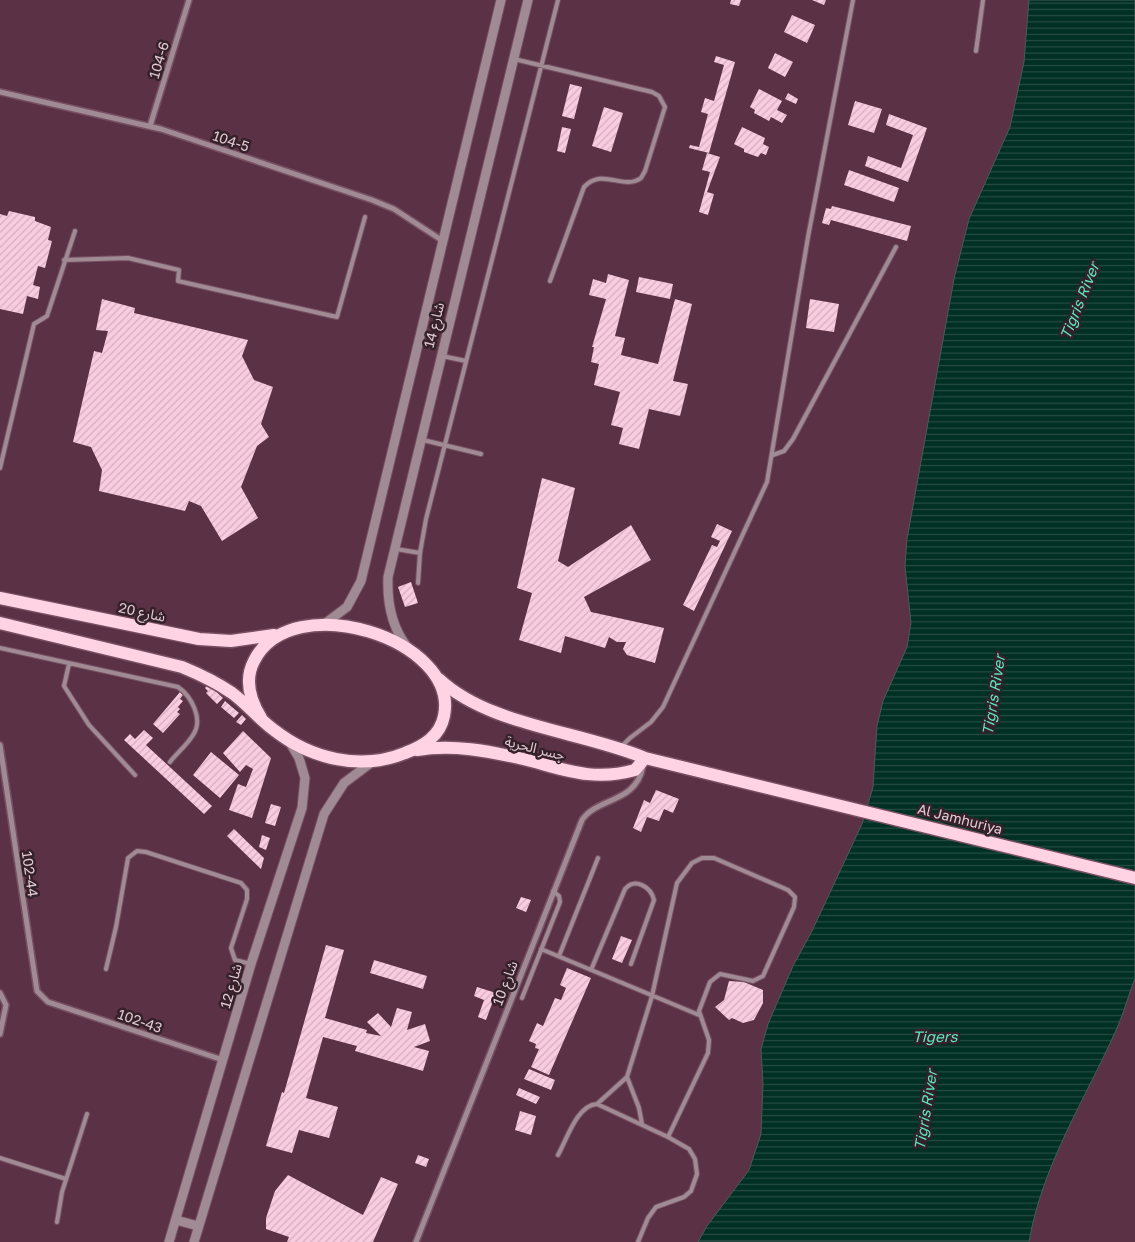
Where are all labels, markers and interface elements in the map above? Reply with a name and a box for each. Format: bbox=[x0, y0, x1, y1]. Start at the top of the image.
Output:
street label: 104-6 bbox=[145, 39, 172, 80]
street label: 104-5 bbox=[211, 126, 252, 155]
water label: Tigris River bbox=[1056, 258, 1104, 342]
street label: شارع 14 bbox=[420, 300, 450, 350]
street label: شارع 20 bbox=[116, 598, 167, 628]
water label: Tigris River bbox=[978, 651, 1010, 736]
street label: جسر الحرية bbox=[503, 732, 567, 764]
street label: Al Jamhuriya bbox=[916, 800, 1004, 837]
street label: 102-44 bbox=[19, 850, 42, 898]
street label: شارع 10 bbox=[488, 958, 524, 1009]
street label: شارع 12 bbox=[216, 962, 248, 1011]
street label: 102-43 bbox=[116, 1005, 165, 1036]
water label: Tigers bbox=[912, 1027, 959, 1046]
water label: Tigris River bbox=[910, 1066, 942, 1151]

